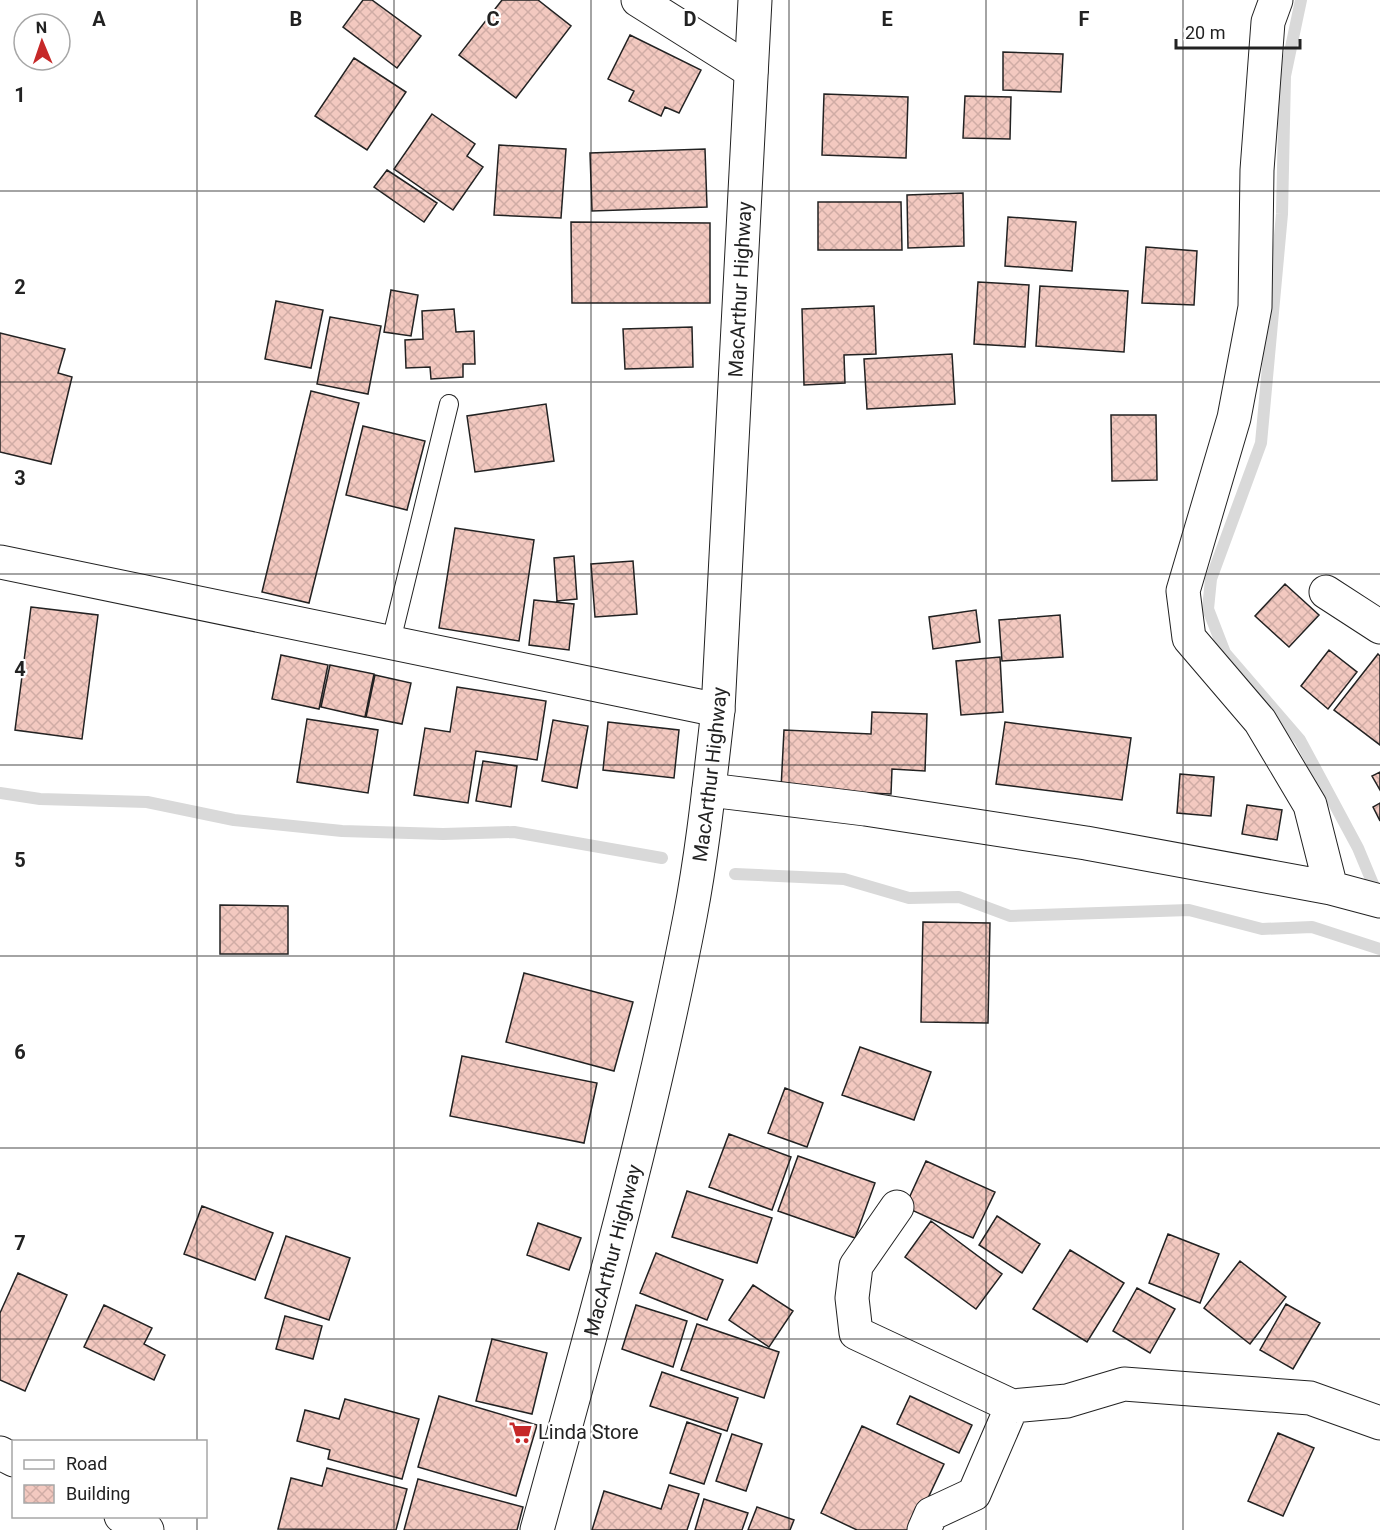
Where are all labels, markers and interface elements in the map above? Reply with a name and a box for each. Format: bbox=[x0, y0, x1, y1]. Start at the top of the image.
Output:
text: A bbox=[92, 7, 106, 31]
text: B bbox=[290, 7, 302, 31]
text: C bbox=[486, 7, 500, 31]
text: D bbox=[684, 7, 697, 31]
text: E bbox=[881, 7, 893, 31]
text: F bbox=[1079, 7, 1090, 31]
north arrow bbox=[12, 12, 72, 72]
scale bar bbox=[1176, 12, 1300, 50]
text: N bbox=[36, 18, 47, 37]
text: 20 m bbox=[1185, 22, 1225, 43]
text: 1 bbox=[14, 83, 26, 107]
street label: MacArthur Highway bbox=[723, 200, 757, 378]
text: 2 bbox=[14, 275, 26, 299]
text: 3 bbox=[14, 466, 26, 490]
text: 4 bbox=[14, 657, 26, 681]
street label: MacArthur Highway bbox=[687, 686, 731, 864]
text: 5 bbox=[14, 848, 26, 872]
text: 6 bbox=[14, 1040, 26, 1064]
street label: MacArthur Highway bbox=[579, 1161, 647, 1338]
text: 7 bbox=[14, 1231, 26, 1255]
supermarket icon: Linda Store bbox=[507, 1419, 533, 1445]
place label: Linda Store bbox=[538, 1420, 639, 1444]
legend bbox=[12, 1440, 207, 1518]
text: Road bbox=[66, 1453, 107, 1474]
text: Building bbox=[66, 1483, 130, 1504]

